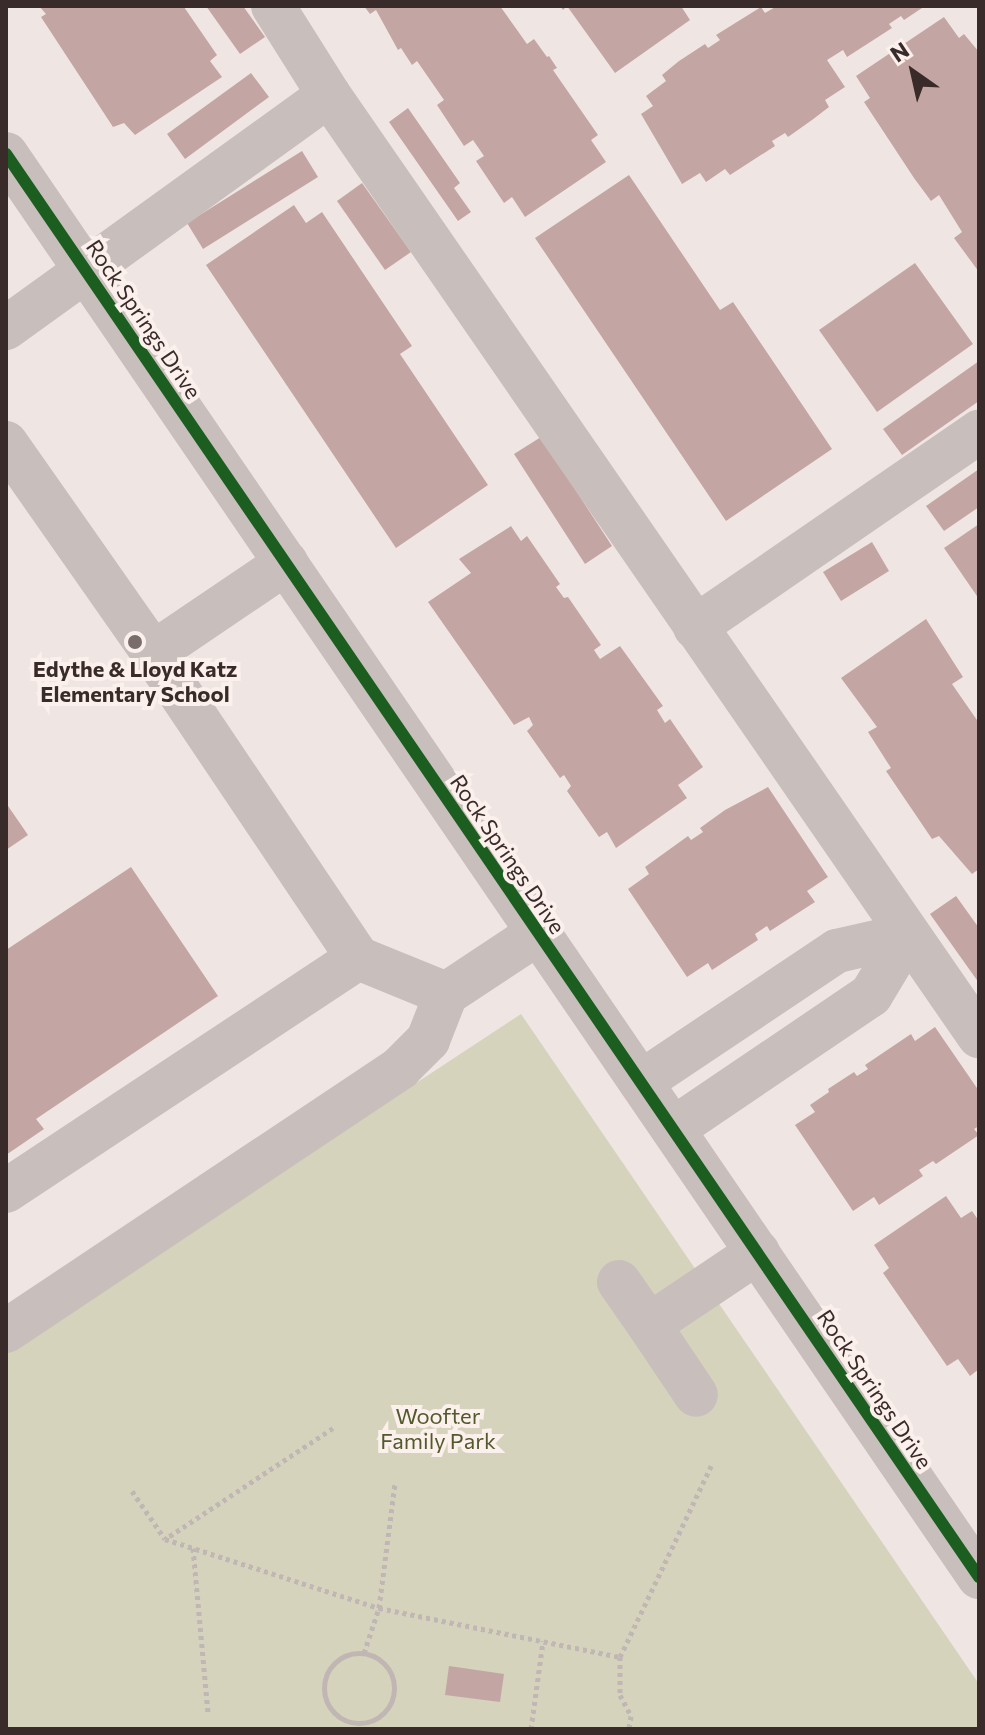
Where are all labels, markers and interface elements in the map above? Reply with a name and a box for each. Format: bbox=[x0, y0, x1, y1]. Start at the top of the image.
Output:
north arrow bbox=[873, 32, 953, 112]
text: N bbox=[885, 36, 914, 67]
street label: Rock Springs Drive bbox=[81, 234, 207, 404]
marker: Edythe & Lloyd Katz Elementary School bbox=[126, 633, 144, 651]
place label: Edythe & Lloyd Katz Elementary School bbox=[33, 655, 237, 706]
street label: Rock Springs Drive bbox=[445, 769, 571, 939]
street label: Rock Springs Drive bbox=[812, 1304, 938, 1474]
park label: Woofter Family Park bbox=[380, 1402, 496, 1454]

